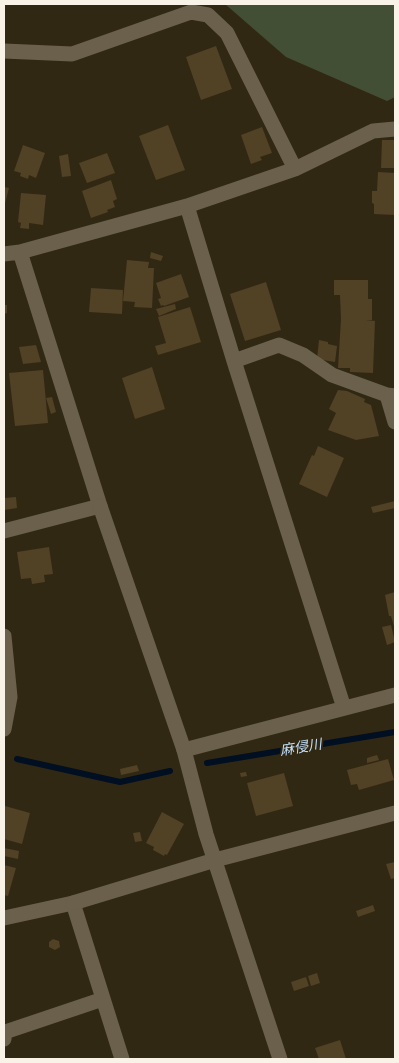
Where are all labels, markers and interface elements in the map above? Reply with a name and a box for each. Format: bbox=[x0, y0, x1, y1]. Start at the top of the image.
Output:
water label: 麻侵川 bbox=[279, 736, 323, 760]

